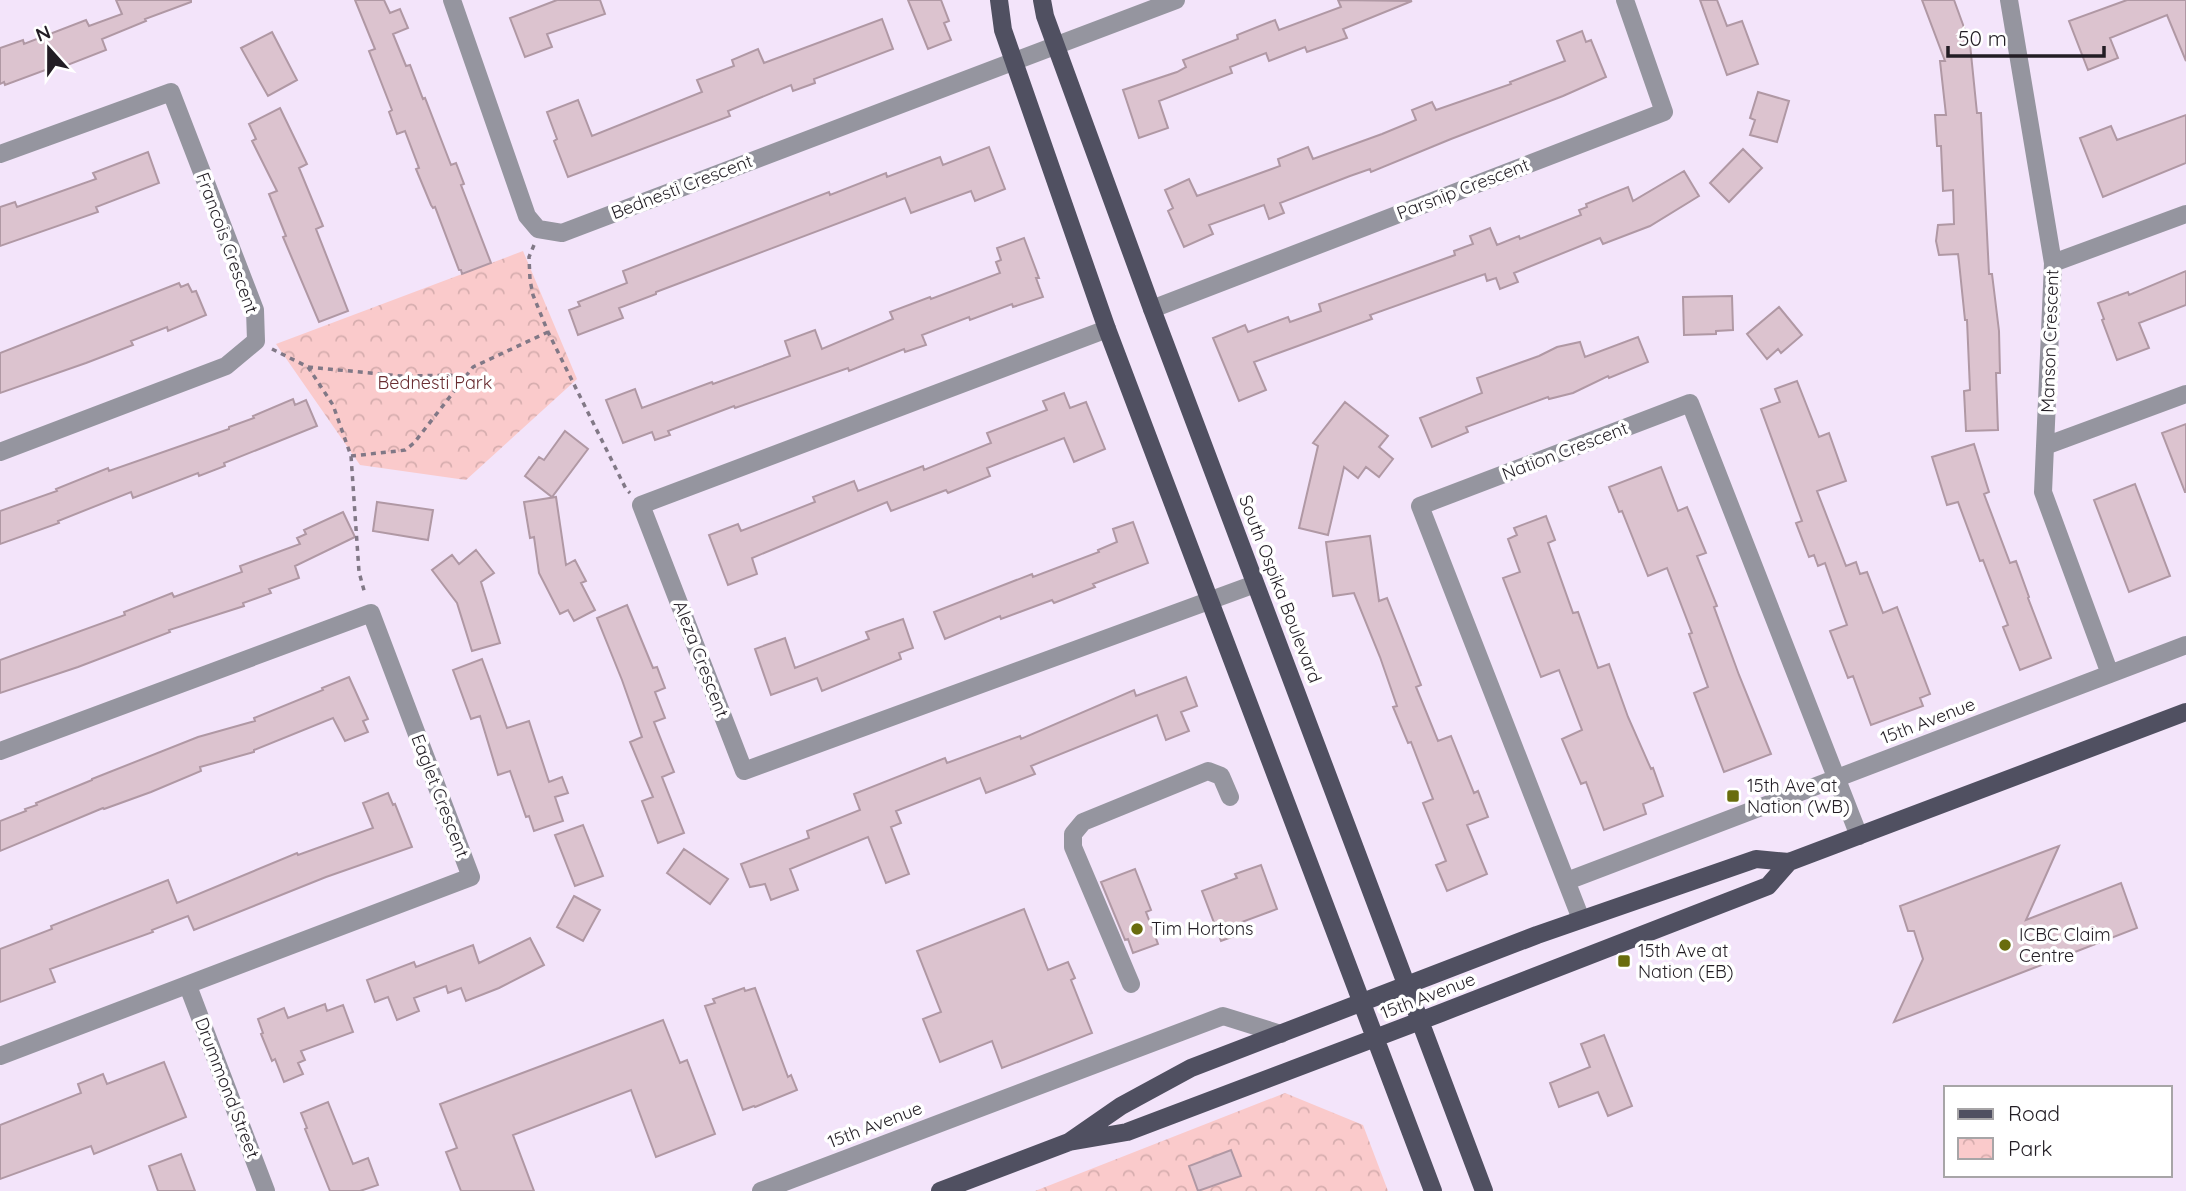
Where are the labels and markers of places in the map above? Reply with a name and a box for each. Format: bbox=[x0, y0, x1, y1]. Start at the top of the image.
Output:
place label: 15th Ave at Nation (WB) bbox=[1747, 774, 1850, 818]
marker: 15th Ave at Nation (WB) bbox=[1725, 788, 1741, 804]
place label: Tim Hortons bbox=[1151, 917, 1254, 940]
marker: Tim Hortons bbox=[1129, 921, 1145, 937]
place label: ICBC Claim Centre bbox=[2019, 923, 2111, 967]
marker: ICBC Claim Centre bbox=[1997, 937, 2013, 953]
place label: 15th Ave at Nation (EB) bbox=[1638, 939, 1734, 983]
marker: 15th Ave at Nation (EB) bbox=[1616, 953, 1632, 969]

